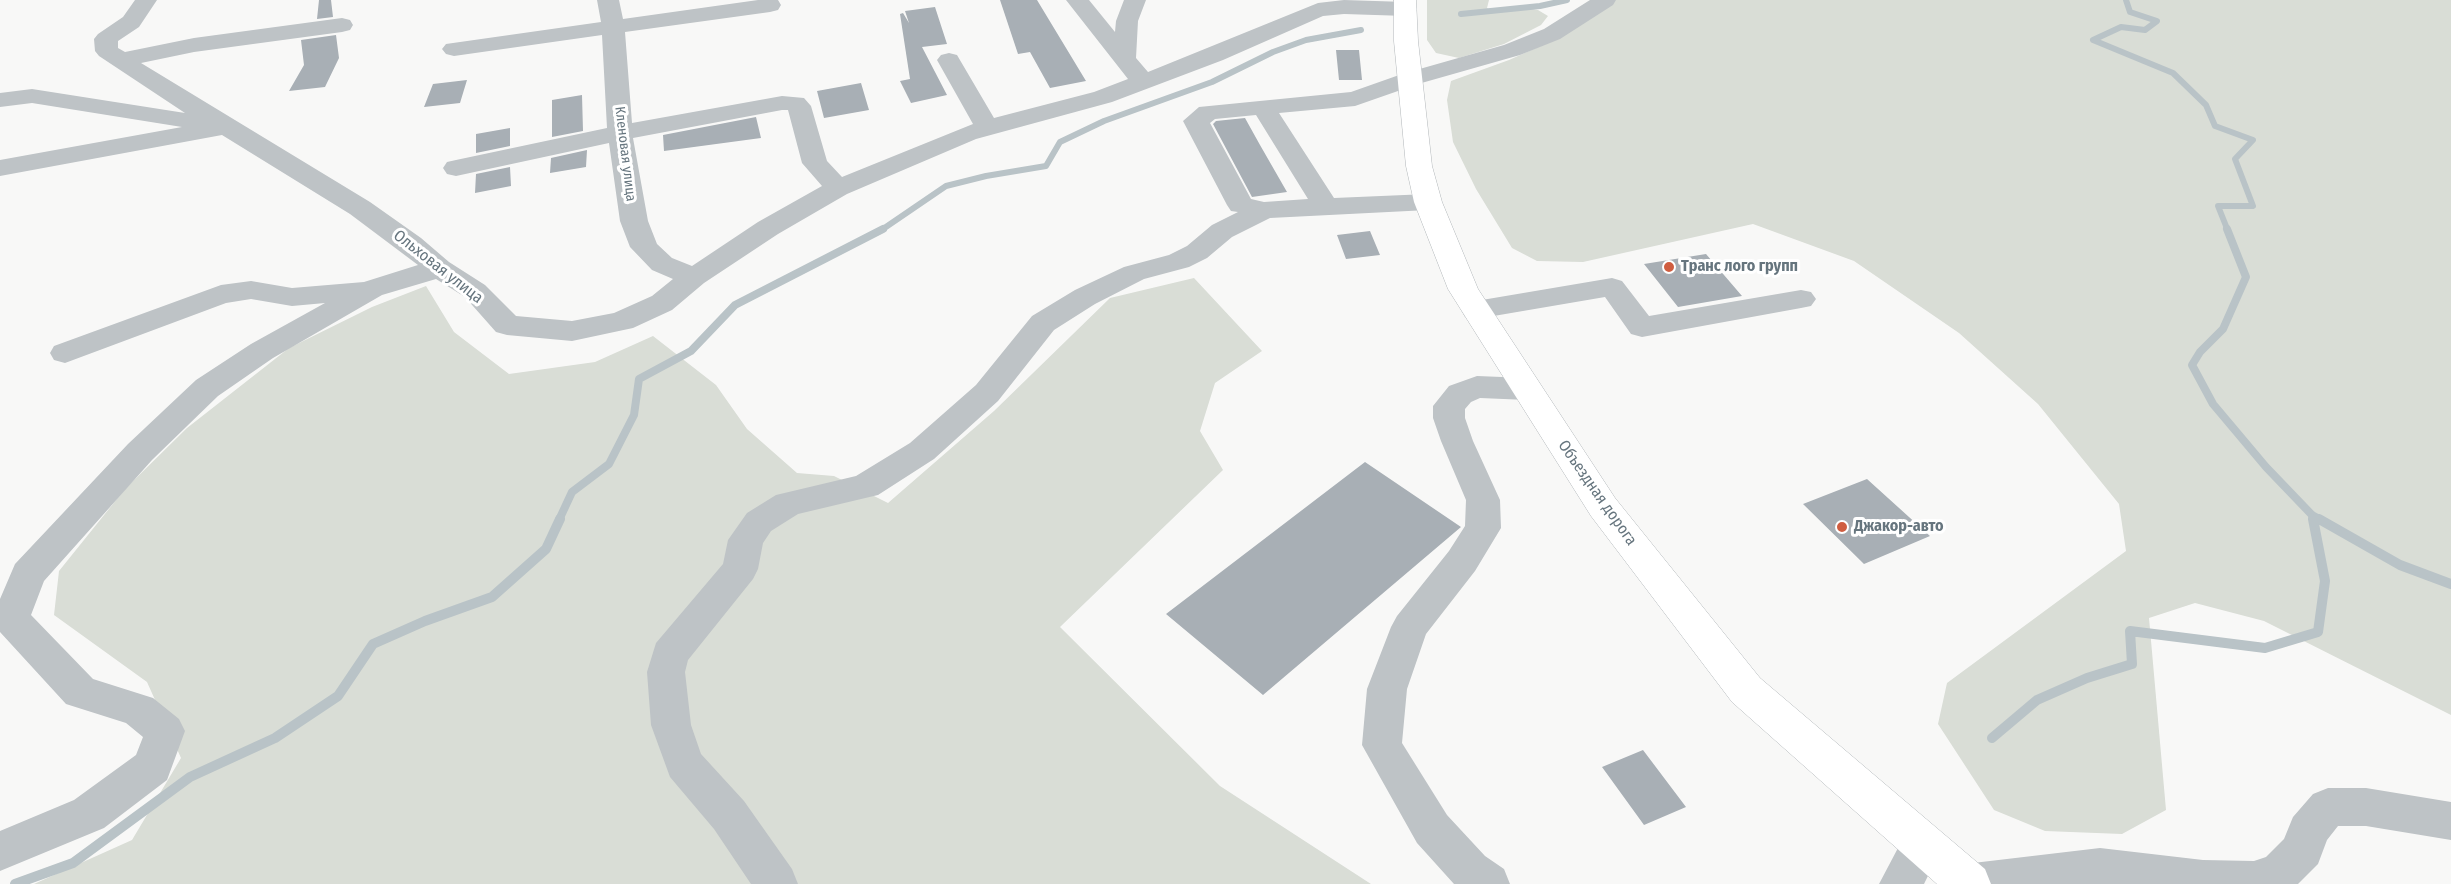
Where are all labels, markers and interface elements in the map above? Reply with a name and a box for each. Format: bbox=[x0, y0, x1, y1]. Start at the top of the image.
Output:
street label: Кленовая улица bbox=[611, 106, 639, 202]
street label: Ольховая улица bbox=[389, 226, 487, 308]
place label: Транс лого групп bbox=[1681, 257, 1798, 277]
marker: Транс лого групп bbox=[1662, 260, 1676, 274]
street label: Объездная дорога bbox=[1554, 437, 1640, 549]
place label: Джакор-авто bbox=[1854, 517, 1943, 537]
marker: Джакор-авто bbox=[1835, 520, 1849, 534]

